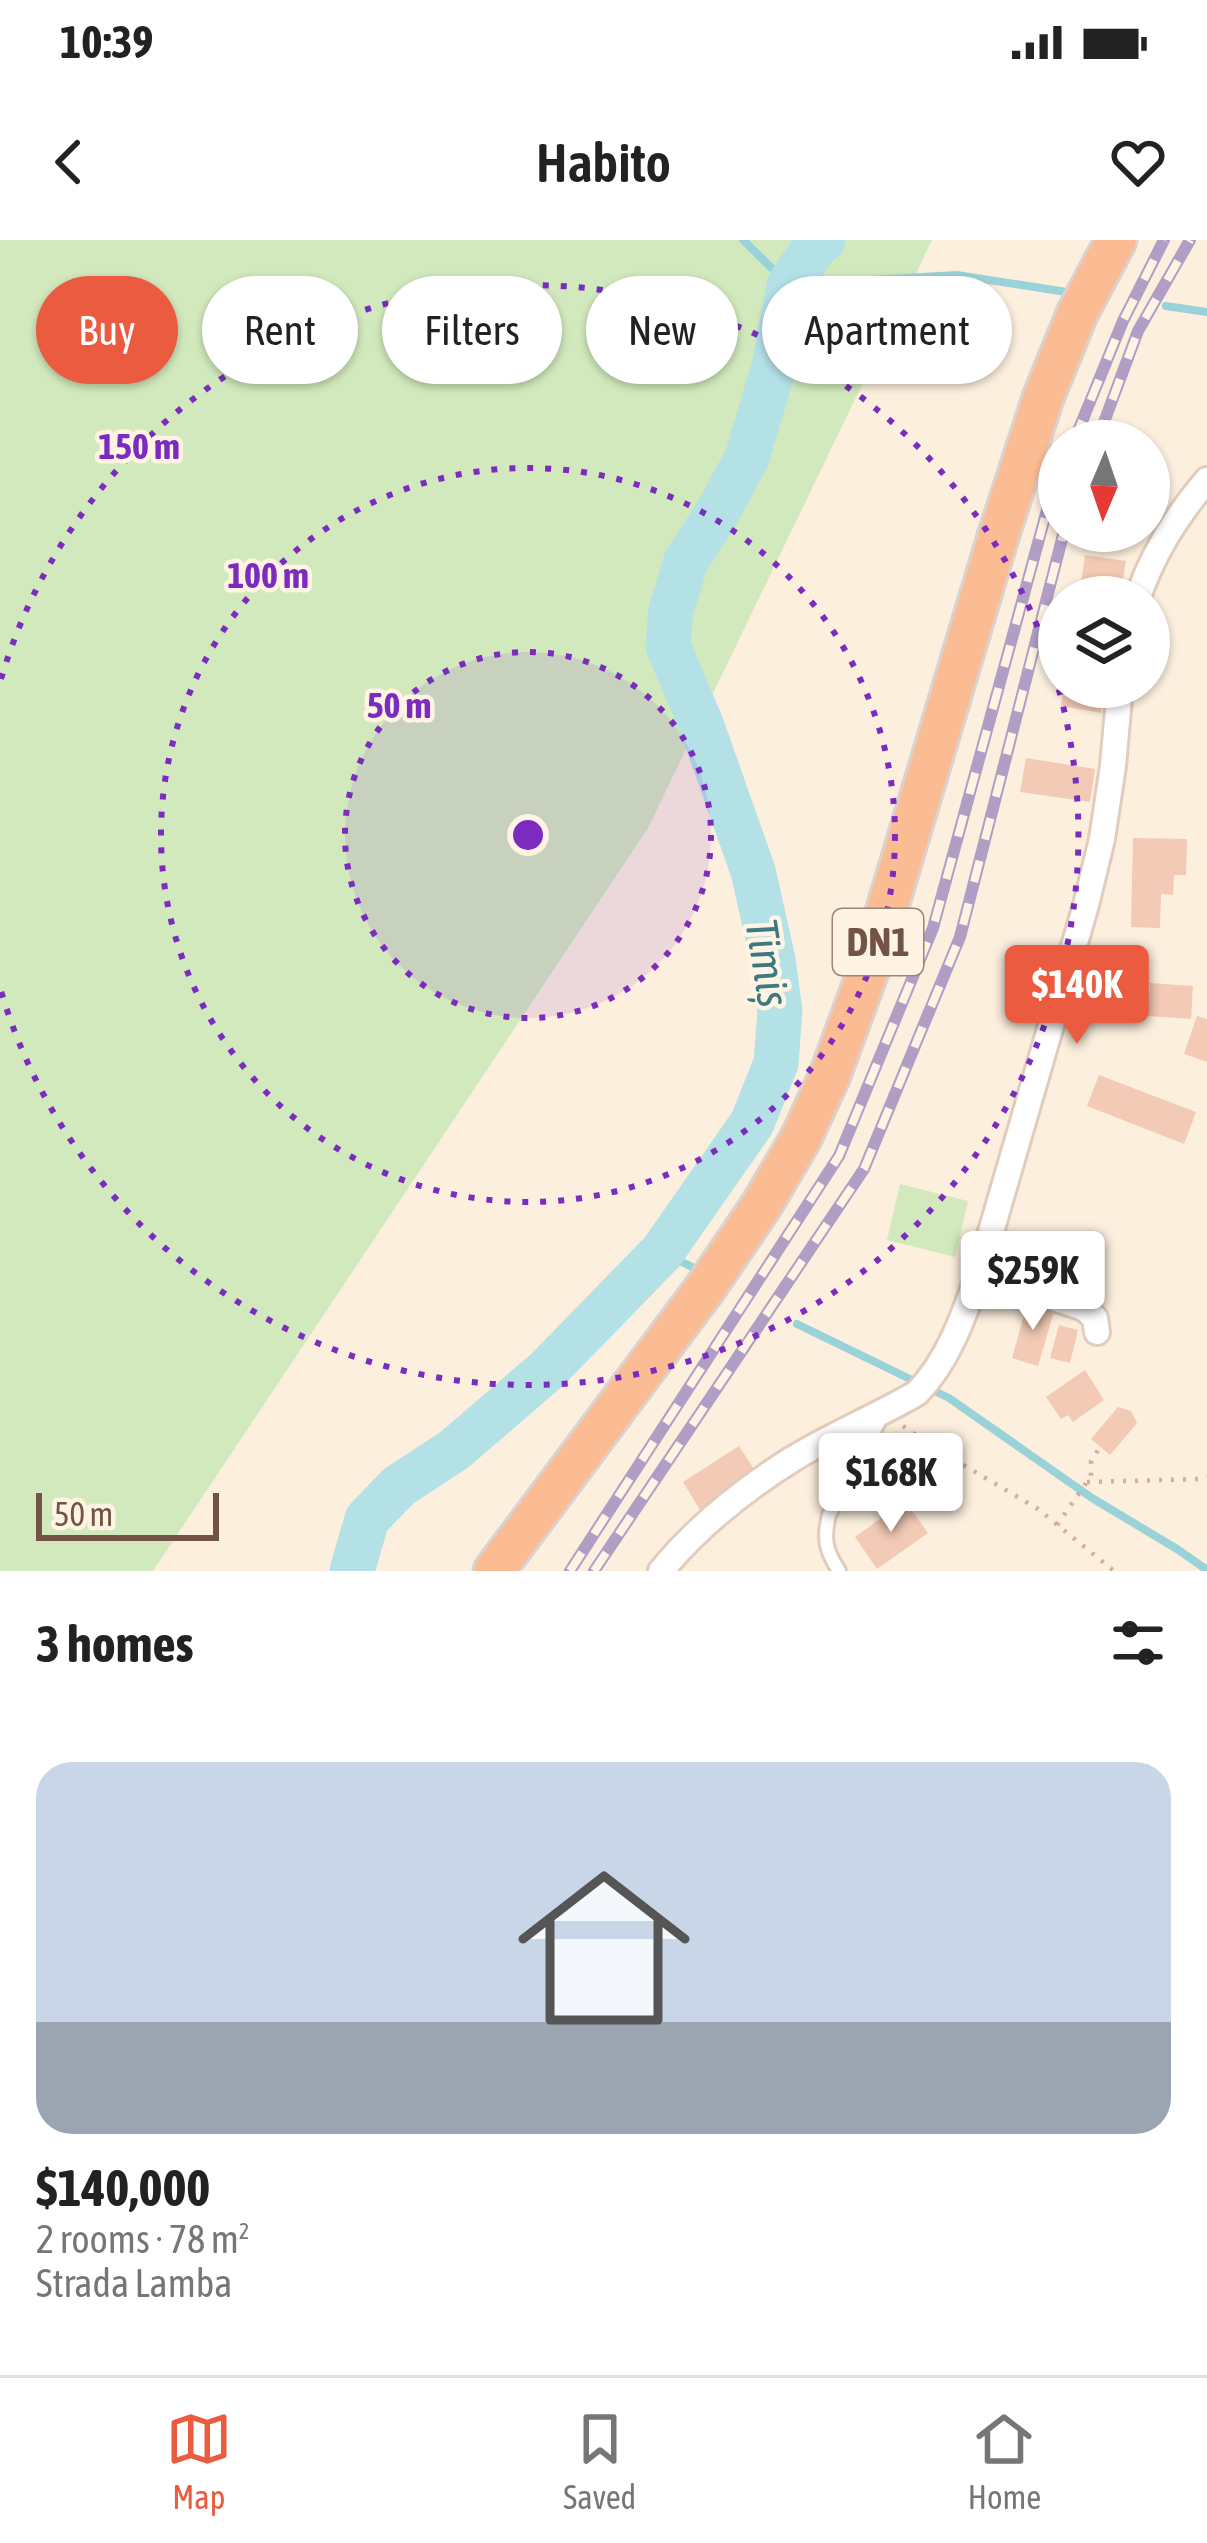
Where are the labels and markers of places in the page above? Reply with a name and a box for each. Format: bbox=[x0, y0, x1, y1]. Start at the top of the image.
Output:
centre of rings bbox=[507, 814, 549, 856]
pin: $140K bbox=[993, 945, 1161, 1047]
pin: $259K bbox=[949, 1231, 1117, 1333]
pin: $168K bbox=[807, 1433, 975, 1535]

